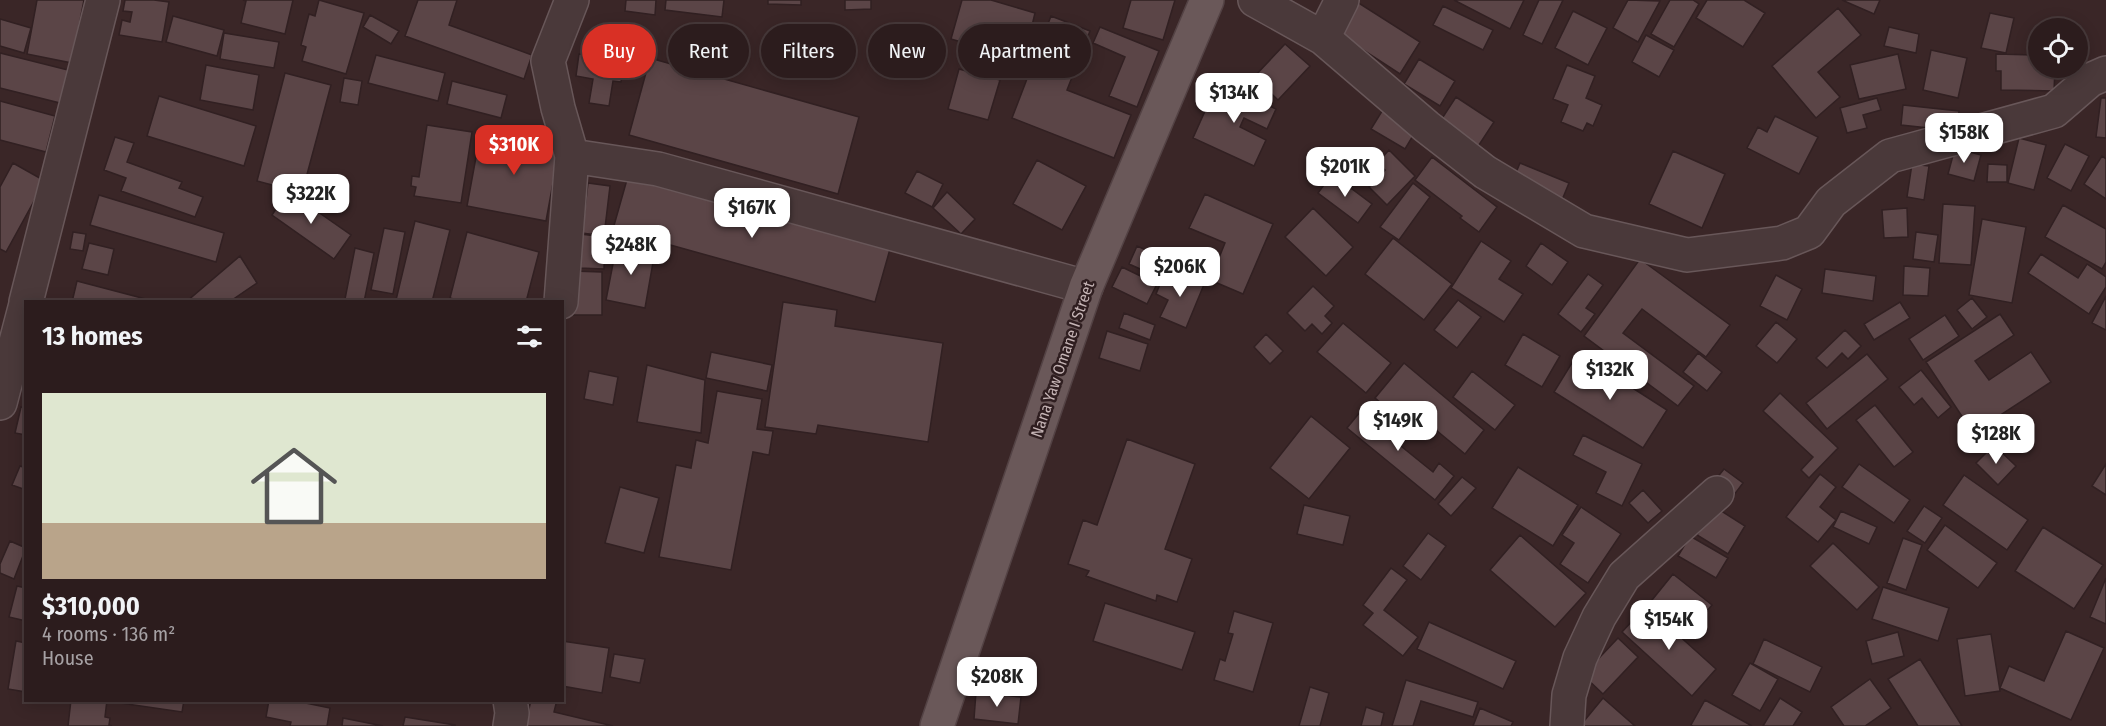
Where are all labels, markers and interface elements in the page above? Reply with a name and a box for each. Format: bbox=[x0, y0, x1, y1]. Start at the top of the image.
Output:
map controls bbox=[2028, 18, 2088, 78]
button: locate bbox=[2028, 18, 2088, 78]
chip: Buy bbox=[582, 24, 656, 78]
chip: Rent bbox=[668, 24, 749, 78]
chip: Filters bbox=[761, 24, 856, 78]
chip: New bbox=[868, 24, 946, 78]
chip: Apartment bbox=[958, 24, 1091, 78]
pin: $134K bbox=[1192, 73, 1276, 124]
text: $134K bbox=[1209, 80, 1259, 104]
pin: $158K bbox=[1922, 113, 2006, 164]
text: $158K bbox=[1939, 120, 1989, 144]
pin: $310K bbox=[472, 125, 556, 176]
text: $310K bbox=[489, 132, 539, 156]
pin: $201K bbox=[1303, 147, 1387, 198]
text: $201K bbox=[1320, 154, 1370, 178]
pin: $322K bbox=[269, 174, 353, 225]
text: $322K bbox=[286, 181, 336, 205]
pin: $167K bbox=[710, 188, 794, 239]
text: $167K bbox=[728, 195, 776, 219]
pin: $248K bbox=[589, 225, 673, 276]
text: $248K bbox=[605, 232, 657, 256]
pin: $206K bbox=[1138, 247, 1222, 298]
text: $206K bbox=[1154, 254, 1206, 278]
street label: Nana Yaw Omane I Street bbox=[1027, 278, 1098, 440]
icon: filters bbox=[513, 320, 546, 353]
text: 13 homes bbox=[42, 321, 143, 352]
pin: $132K bbox=[1568, 350, 1652, 401]
text: $132K bbox=[1586, 357, 1634, 381]
pin: $149K bbox=[1356, 401, 1440, 452]
text: $149K bbox=[1373, 408, 1423, 432]
pin: $128K bbox=[1954, 414, 2038, 465]
text: $128K bbox=[1971, 421, 2021, 445]
icon: home bbox=[240, 432, 348, 540]
text: $310,000 bbox=[42, 591, 140, 622]
pin: $154K bbox=[1627, 600, 1711, 651]
text: $154K bbox=[1644, 607, 1694, 631]
text: 4 rooms · 136 m² bbox=[42, 622, 175, 646]
text: House bbox=[42, 646, 94, 670]
pin: $208K bbox=[955, 657, 1039, 708]
text: $208K bbox=[971, 664, 1023, 688]

